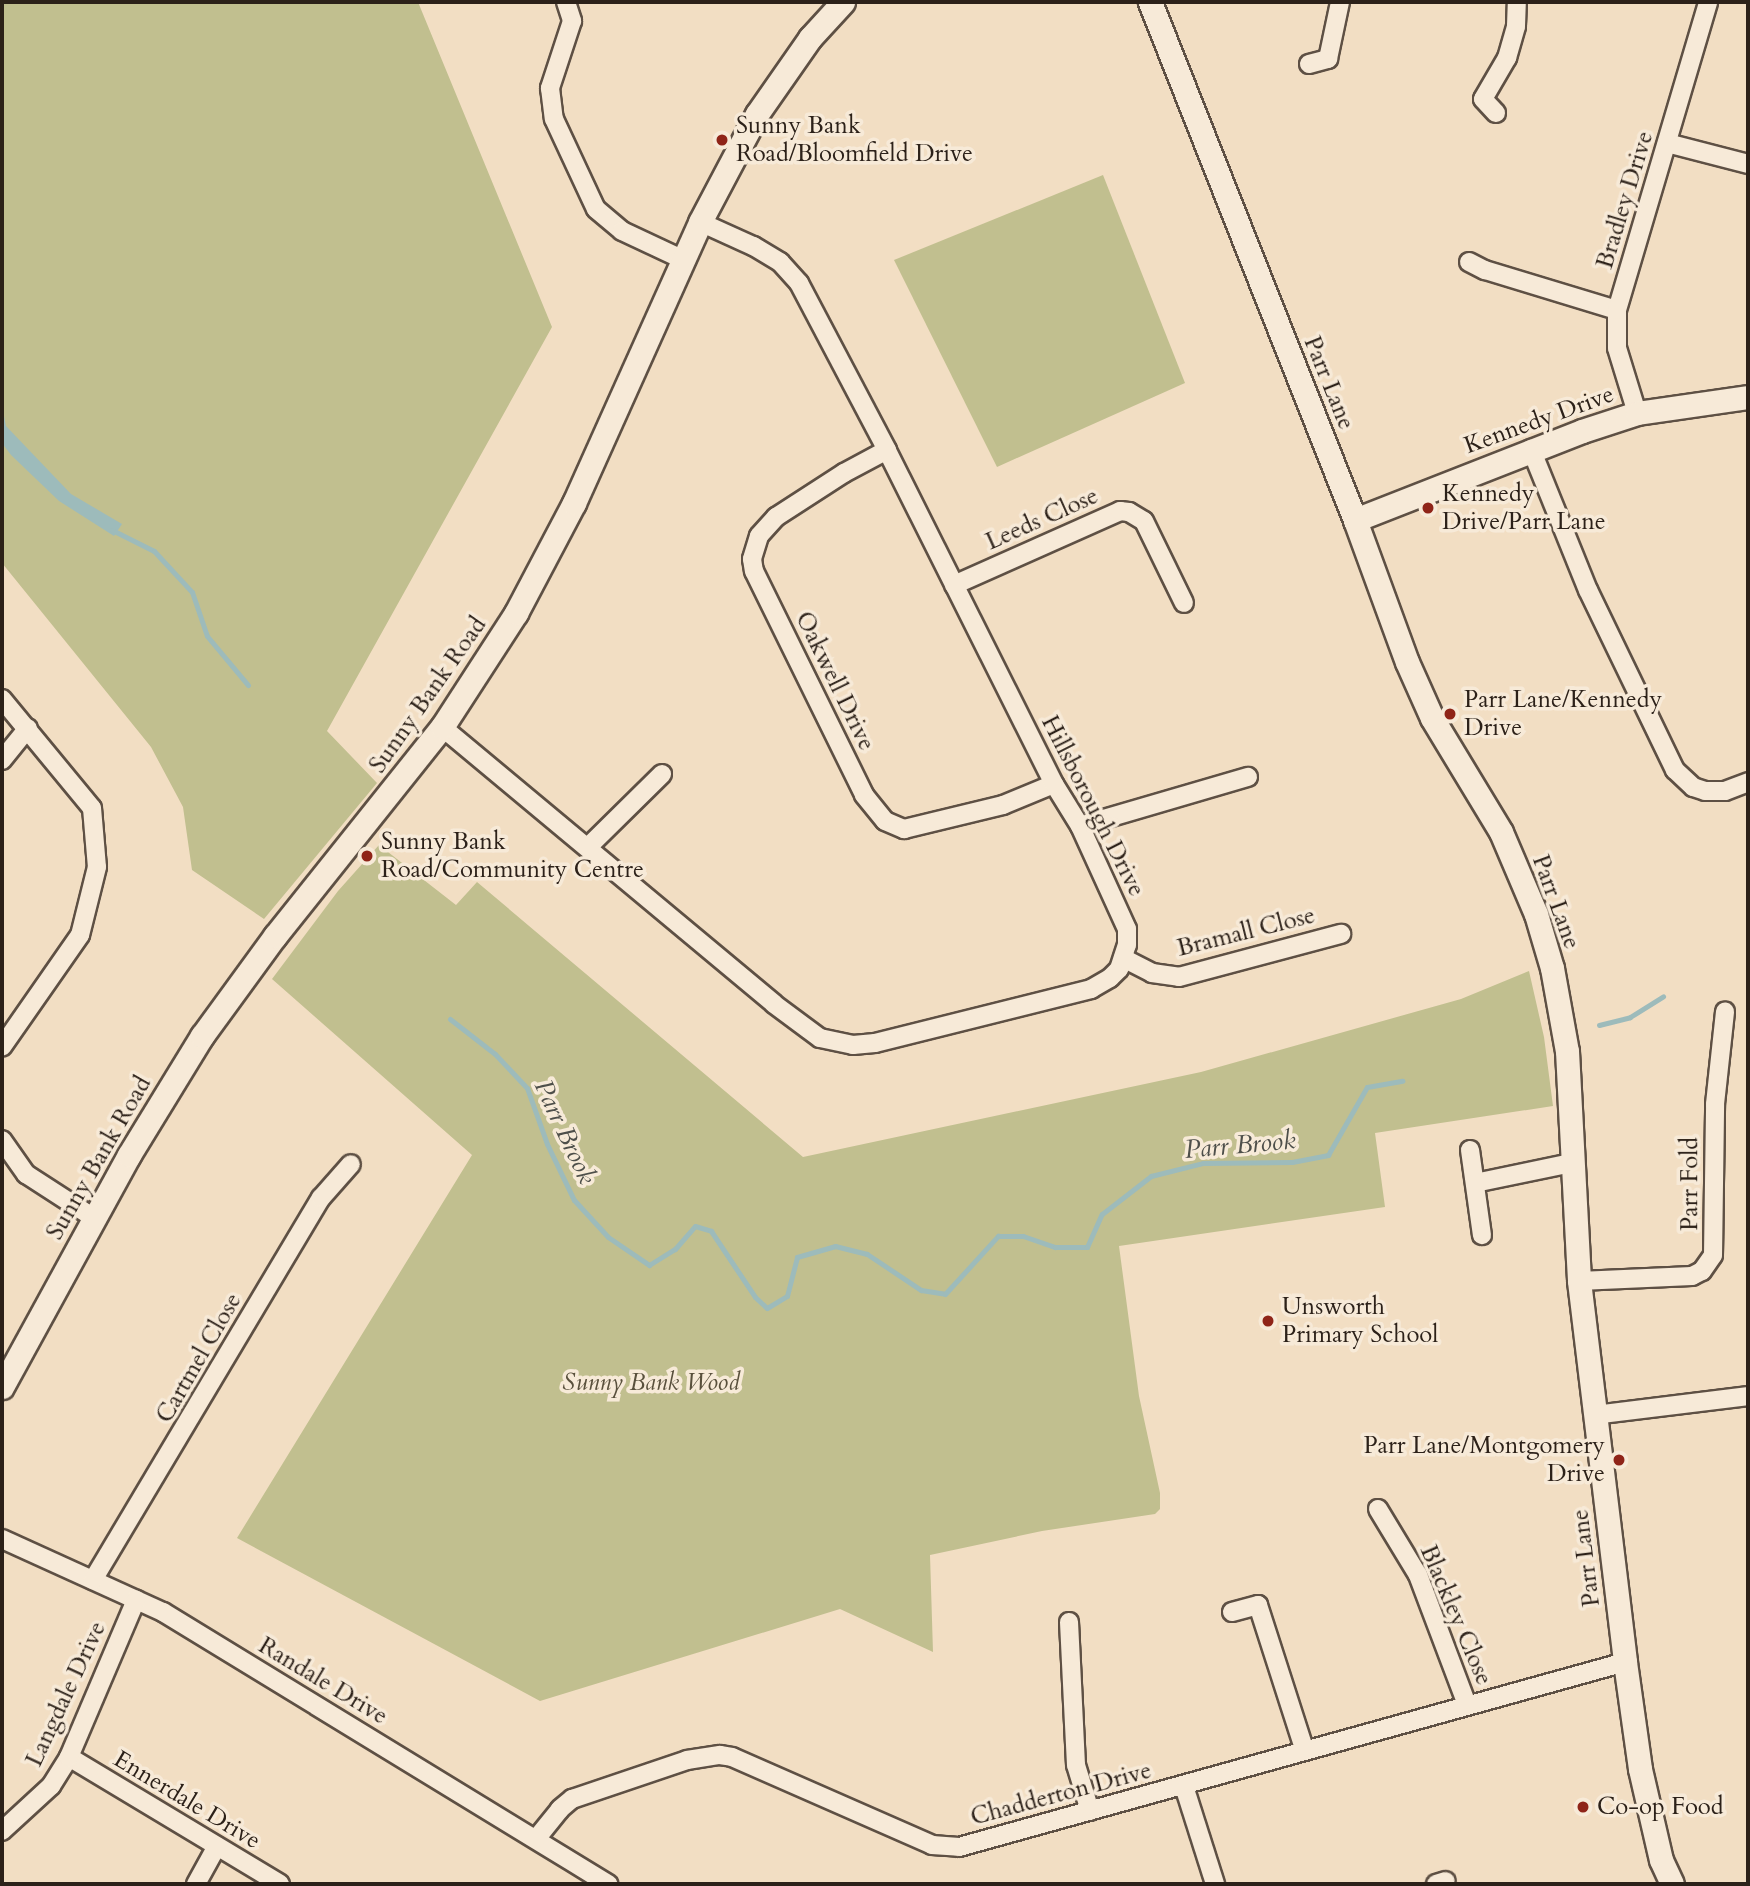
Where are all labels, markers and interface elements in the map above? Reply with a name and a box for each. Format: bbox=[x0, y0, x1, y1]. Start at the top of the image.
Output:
place label: Sunny Bank Road/Bloomfield Drive bbox=[736, 112, 973, 168]
street label: Bradley Drive bbox=[1590, 128, 1660, 272]
marker: Sunny Bank Road/Bloomfield Drive bbox=[714, 132, 730, 148]
street label: Parr Lane bbox=[1297, 332, 1361, 434]
street label: Kennedy Drive bbox=[1460, 380, 1618, 460]
place label: Kennedy Drive/Parr Lane bbox=[1442, 480, 1606, 536]
street label: Leeds Close bbox=[981, 481, 1103, 557]
marker: Kennedy Drive/Parr Lane bbox=[1420, 500, 1436, 516]
street label: Oakwell Drive bbox=[789, 607, 881, 755]
street label: Sunny Bank Road bbox=[363, 611, 493, 779]
place label: Parr Lane/Kennedy Drive bbox=[1464, 686, 1662, 742]
marker: Parr Lane/Kennedy Drive bbox=[1442, 706, 1458, 722]
street label: Hillsborough Drive bbox=[1035, 711, 1151, 901]
place label: Sunny Bank Road/Community Centre bbox=[381, 828, 644, 884]
marker: Sunny Bank Road/Community Centre bbox=[359, 848, 375, 864]
street label: Parr Lane bbox=[1526, 851, 1586, 953]
street label: Bramall Close bbox=[1174, 901, 1318, 963]
street label: Sunny Bank Road bbox=[41, 1071, 157, 1245]
water label: Parr Brook bbox=[527, 1075, 603, 1189]
water label: Parr Brook bbox=[1183, 1125, 1297, 1165]
street label: Parr Fold bbox=[1676, 1137, 1704, 1231]
street label: Cartmel Close bbox=[150, 1288, 248, 1428]
place label: Unsworth Primary School bbox=[1282, 1293, 1438, 1349]
marker: Unsworth Primary School bbox=[1260, 1313, 1276, 1329]
park label: Sunny Bank Wood bbox=[562, 1369, 740, 1397]
place label: Parr Lane/Montgomery Drive bbox=[1363, 1432, 1605, 1488]
marker: Parr Lane/Montgomery Drive bbox=[1611, 1452, 1627, 1468]
street label: Parr Lane bbox=[1566, 1508, 1606, 1608]
street label: Blackley Close bbox=[1414, 1541, 1498, 1689]
street label: Langdale Drive bbox=[20, 1617, 112, 1771]
street label: Randale Drive bbox=[253, 1631, 393, 1731]
street label: Ennerdale Drive bbox=[108, 1745, 266, 1855]
street label: Chadderton Drive bbox=[968, 1756, 1154, 1832]
place label: Co-op Food bbox=[1597, 1793, 1724, 1821]
marker: Co-op Food bbox=[1575, 1799, 1591, 1815]

